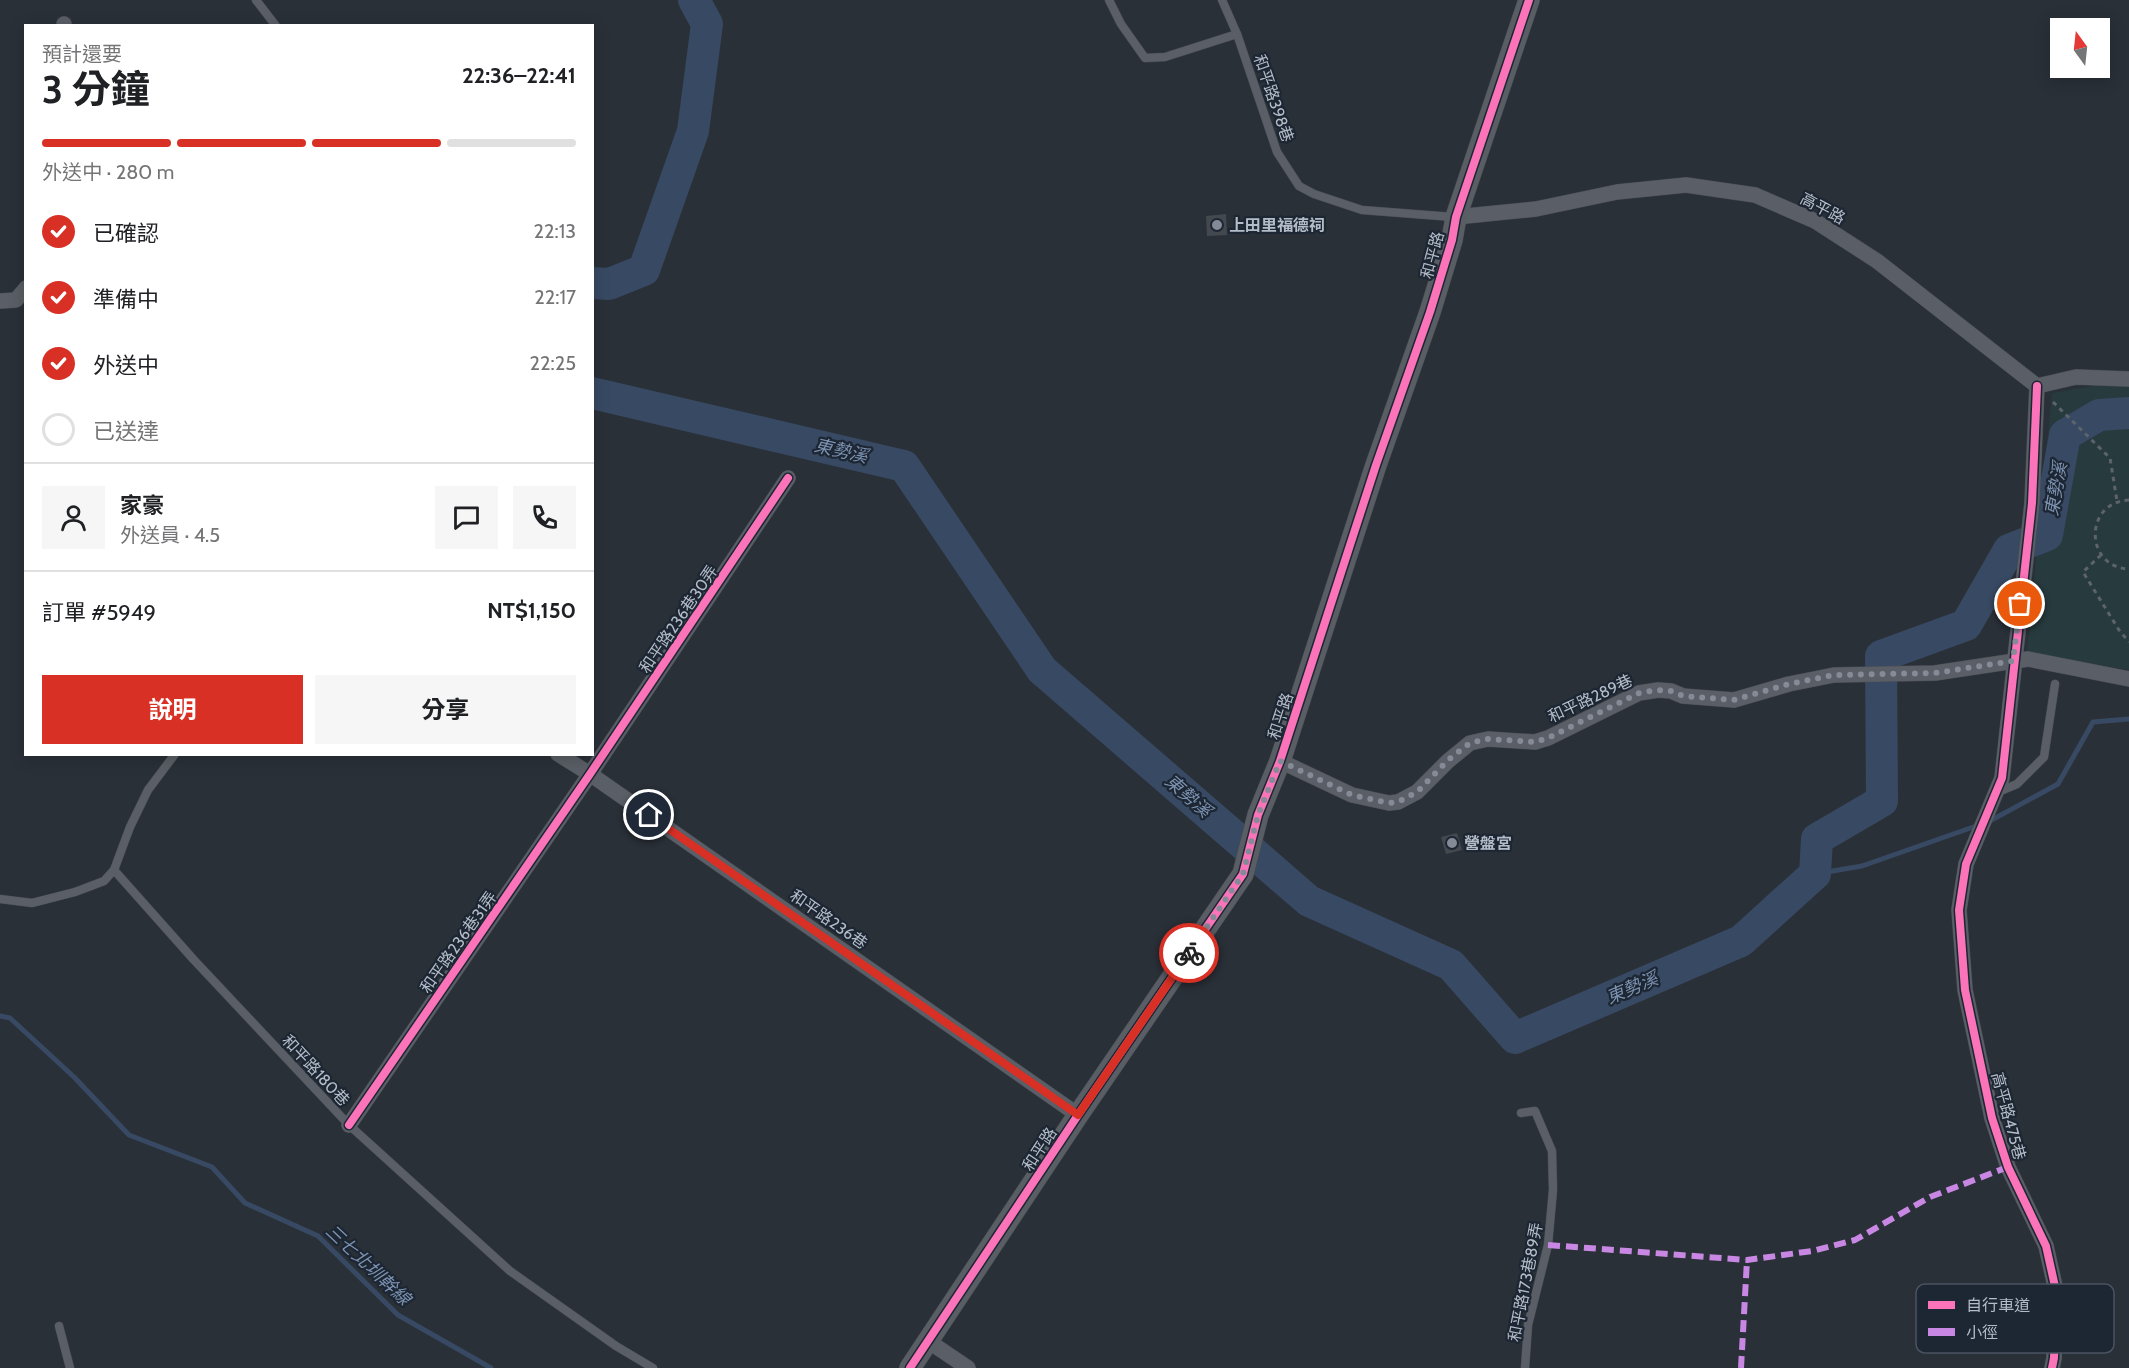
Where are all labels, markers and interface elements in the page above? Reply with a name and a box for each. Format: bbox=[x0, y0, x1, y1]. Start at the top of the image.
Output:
north arrow bbox=[2050, 18, 2110, 78]
map controls bbox=[2050, 18, 2110, 78]
text: 預計還要 bbox=[42, 42, 122, 66]
street label: 和平路398巷 bbox=[1250, 52, 1297, 144]
text: 22:36–22:41 bbox=[462, 62, 576, 89]
text: 3 分鐘 bbox=[42, 65, 150, 113]
text: 外送中 · 280 m bbox=[42, 160, 174, 184]
street label: 高平路 bbox=[1797, 189, 1848, 228]
icon: check bbox=[42, 215, 75, 248]
place label: 上田里福德祠 bbox=[1229, 216, 1325, 235]
marker: 上田里福德祠 bbox=[1210, 218, 1224, 232]
text: 22:13 bbox=[534, 219, 576, 243]
text: 已確認 bbox=[93, 220, 159, 247]
street label: 和平路 bbox=[1417, 229, 1448, 281]
icon: check bbox=[42, 281, 75, 314]
text: 22:17 bbox=[534, 285, 576, 309]
text: 準備中 bbox=[93, 286, 159, 313]
icon: check bbox=[42, 347, 75, 380]
text: 22:25 bbox=[530, 351, 576, 375]
text: 外送中 bbox=[93, 352, 159, 379]
text: 已送達 bbox=[93, 418, 159, 445]
water label: 東勢溪 bbox=[812, 434, 873, 468]
water label: 東勢溪 bbox=[2040, 458, 2072, 517]
button: person bbox=[42, 486, 105, 549]
button: chat bbox=[435, 486, 498, 549]
button: phone bbox=[513, 486, 576, 549]
text: 家豪 bbox=[120, 492, 164, 519]
text: 外送員 · 4.5 bbox=[120, 523, 220, 547]
street label: 和平路236巷30弄 bbox=[635, 562, 722, 677]
pin bbox=[1994, 578, 2045, 629]
icon: bag bbox=[2003, 587, 2036, 620]
text: NT$1,150 bbox=[487, 597, 576, 624]
text: 訂單 #5949 bbox=[42, 599, 156, 626]
street label: 和平路289巷 bbox=[1545, 671, 1636, 726]
button: 說明 bbox=[42, 675, 303, 744]
button: 分享 bbox=[315, 675, 576, 744]
street label: 和平路 bbox=[1264, 690, 1297, 742]
water label: 東勢溪 bbox=[1160, 770, 1218, 824]
pin bbox=[623, 789, 674, 840]
icon: home bbox=[632, 798, 665, 831]
place label: 營盤宮 bbox=[1464, 834, 1512, 853]
marker: 營盤宮 bbox=[1445, 836, 1459, 850]
street label: 和平路236巷 bbox=[786, 886, 871, 953]
street label: 和平路236巷31弄 bbox=[416, 888, 501, 997]
courier bbox=[1159, 923, 1219, 983]
icon: bike bbox=[1173, 937, 1206, 970]
water label: 東勢溪 bbox=[1603, 966, 1664, 1009]
street label: 和平路180巷 bbox=[278, 1031, 353, 1110]
street label: 高平路475巷 bbox=[1988, 1070, 2029, 1162]
street label: 和平路 bbox=[1018, 1124, 1060, 1175]
water label: 三七北圳幹線 bbox=[321, 1220, 416, 1311]
street label: 和平路173巷89弄 bbox=[1505, 1221, 1546, 1343]
legend bbox=[1916, 1284, 2114, 1353]
text: 自行車道 bbox=[1966, 1296, 2030, 1315]
text: 小徑 bbox=[1966, 1323, 1998, 1342]

